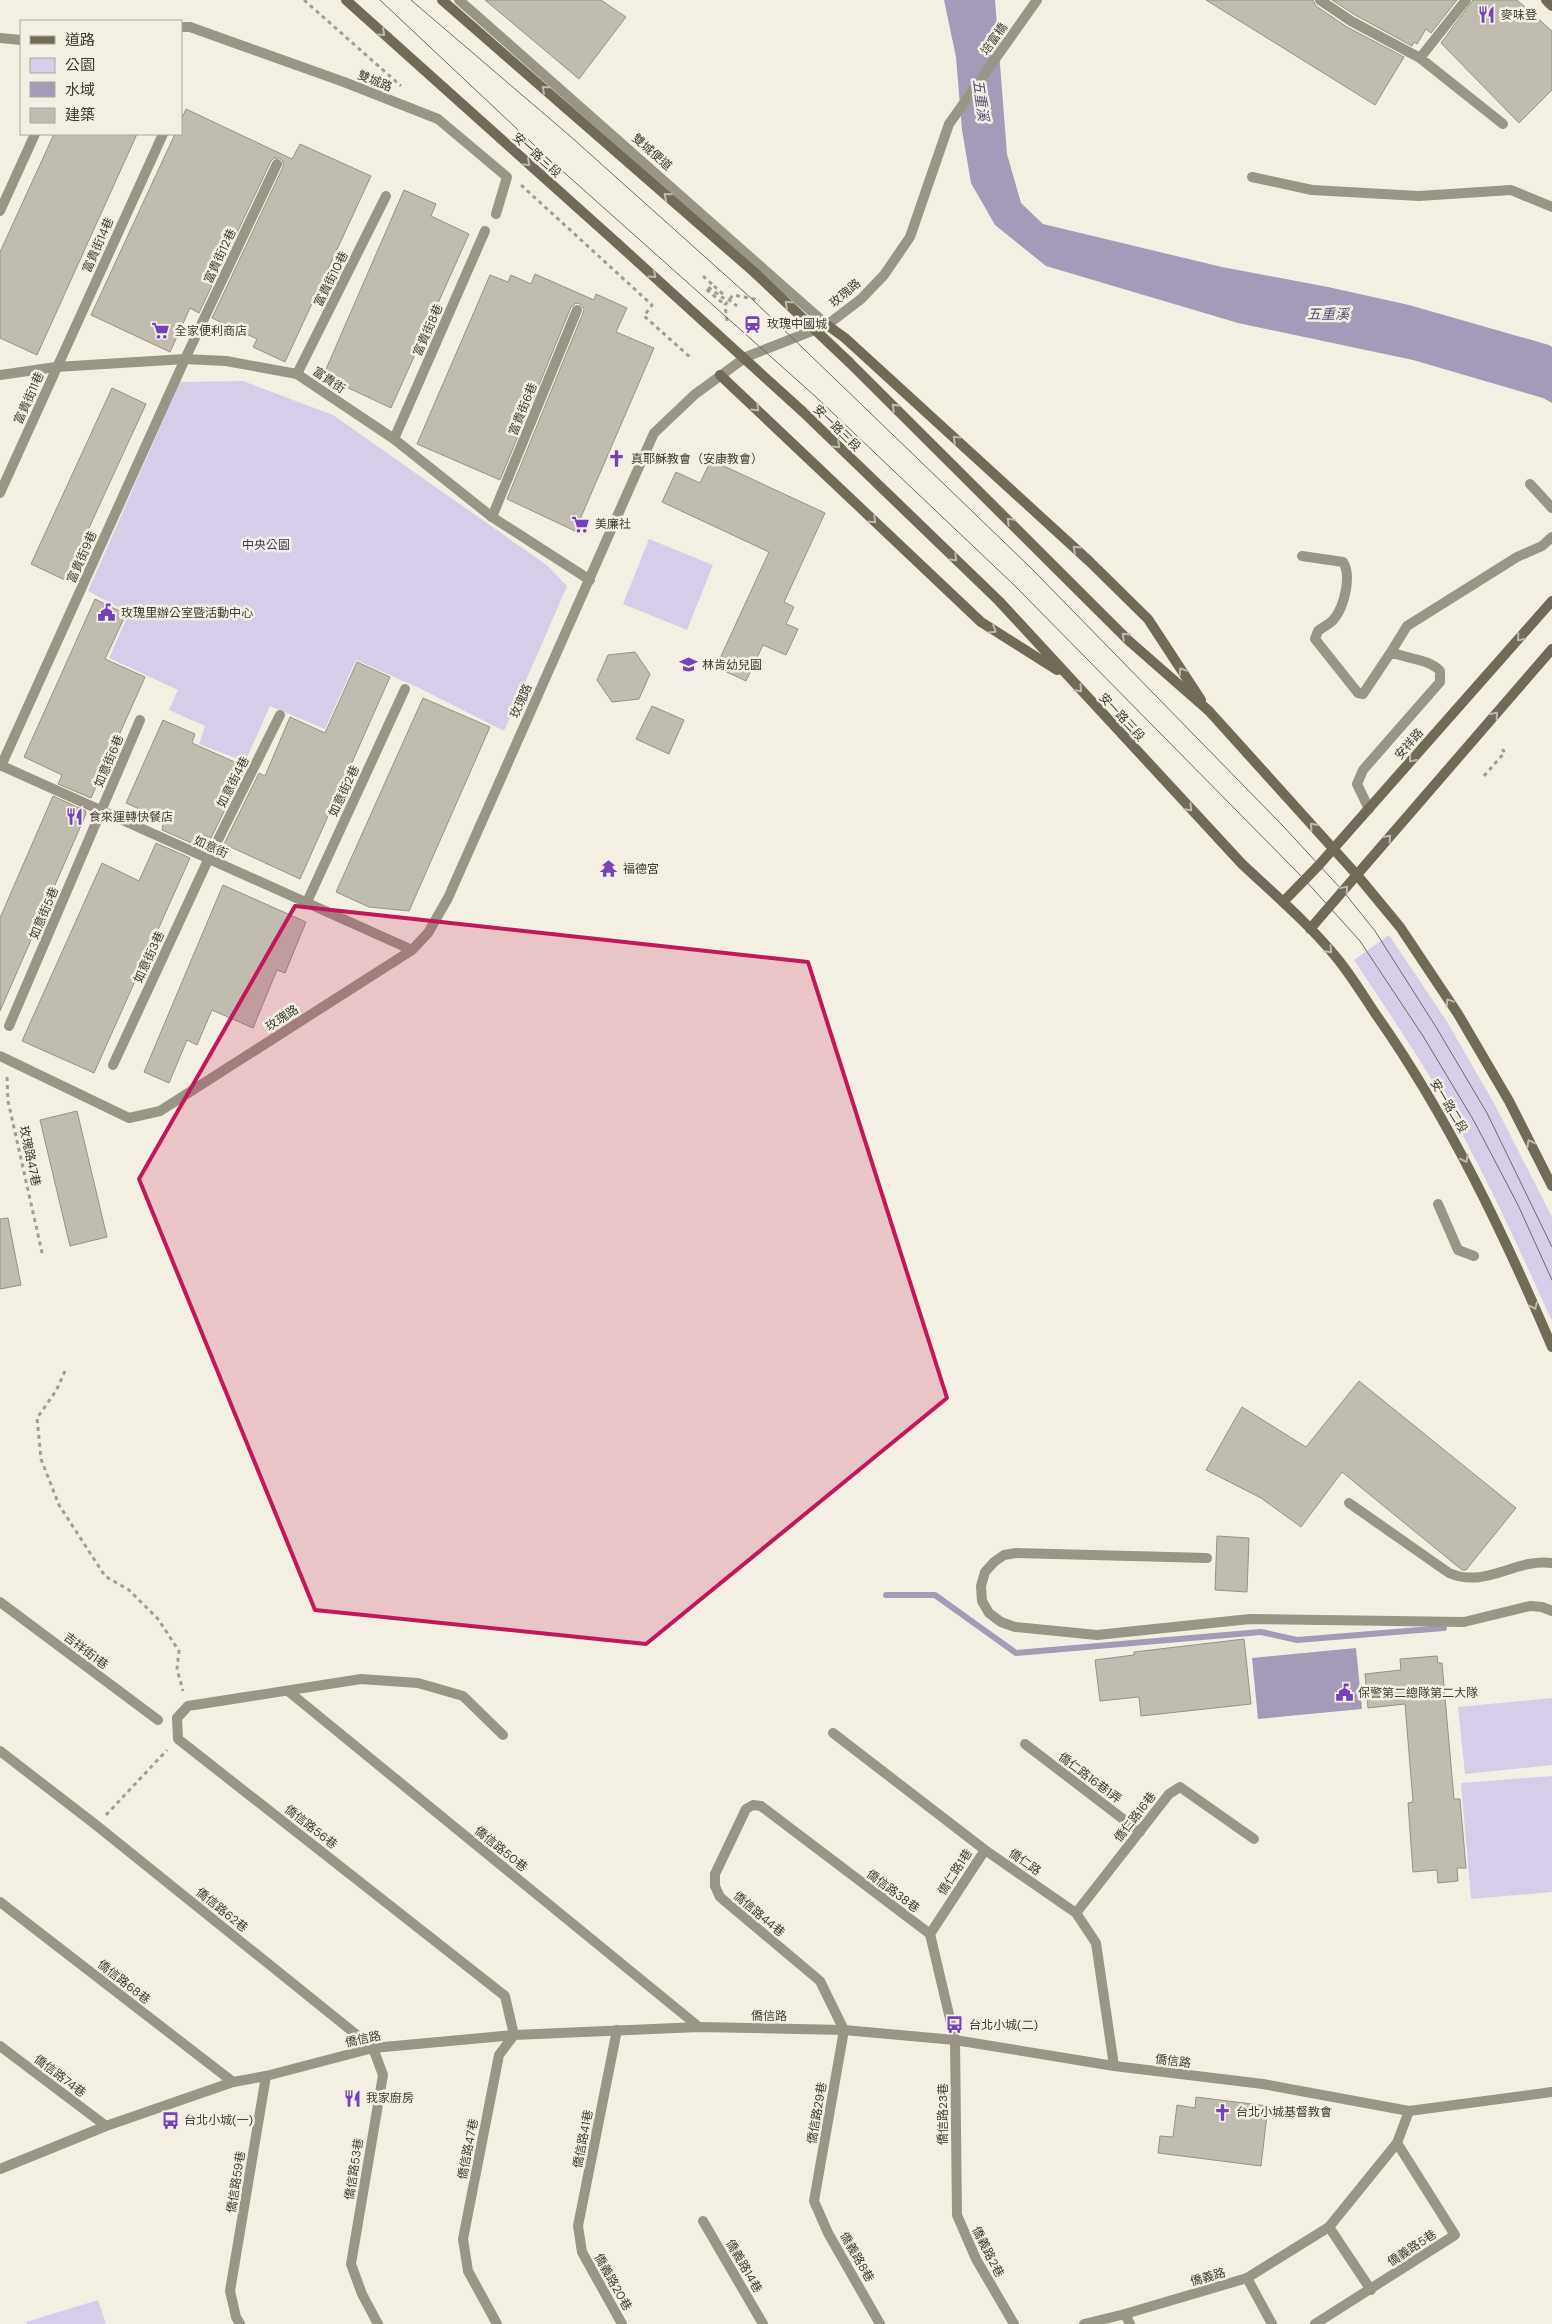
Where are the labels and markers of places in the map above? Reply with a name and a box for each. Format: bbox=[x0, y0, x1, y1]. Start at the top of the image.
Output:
restaurant icon: 麥味登 bbox=[1477, 5, 1497, 25]
place label: 麥味登 bbox=[1501, 7, 1537, 23]
station icon: 玫瑰中國城 bbox=[743, 314, 763, 334]
place label: 玫瑰中國城 bbox=[767, 316, 827, 332]
supermarket icon: 全家便利商店 bbox=[151, 321, 171, 341]
place label: 全家便利商店 bbox=[175, 323, 247, 339]
church icon: 真耶穌教會（安康教會） bbox=[607, 449, 627, 469]
place label: 真耶穌教會（安康教會） bbox=[631, 451, 763, 467]
supermarket icon: 美廉社 bbox=[571, 514, 591, 534]
place label: 美廉社 bbox=[595, 516, 631, 532]
public building icon: 玫瑰里辦公室暨活動中心 bbox=[97, 603, 117, 623]
place label: 玫瑰里辦公室暨活動中心 bbox=[121, 605, 253, 621]
school or university icon: 林肯幼兒園 bbox=[678, 655, 698, 675]
place label: 林肯幼兒園 bbox=[702, 657, 762, 673]
restaurant icon: 食來運轉快餐店 bbox=[65, 807, 85, 827]
place label: 食來運轉快餐店 bbox=[89, 809, 173, 825]
temple icon: 福德宮 bbox=[599, 859, 619, 879]
place label: 福德宮 bbox=[623, 861, 659, 877]
public building icon: 保警第二總隊第二大隊 bbox=[1334, 1683, 1354, 1703]
place label: 保警第二總隊第二大隊 bbox=[1358, 1685, 1478, 1701]
bus stop icon: 台北小城(二) bbox=[945, 2015, 965, 2035]
place label: 台北小城(二) bbox=[969, 2017, 1038, 2033]
restaurant icon: 我家廚房 bbox=[342, 2088, 362, 2108]
place label: 我家廚房 bbox=[366, 2090, 414, 2106]
church icon: 台北小城基督教會 bbox=[1212, 2102, 1232, 2122]
place label: 台北小城基督教會 bbox=[1236, 2104, 1332, 2120]
bus stop icon: 台北小城(一) bbox=[160, 2110, 180, 2130]
place label: 台北小城(一) bbox=[184, 2112, 253, 2128]

